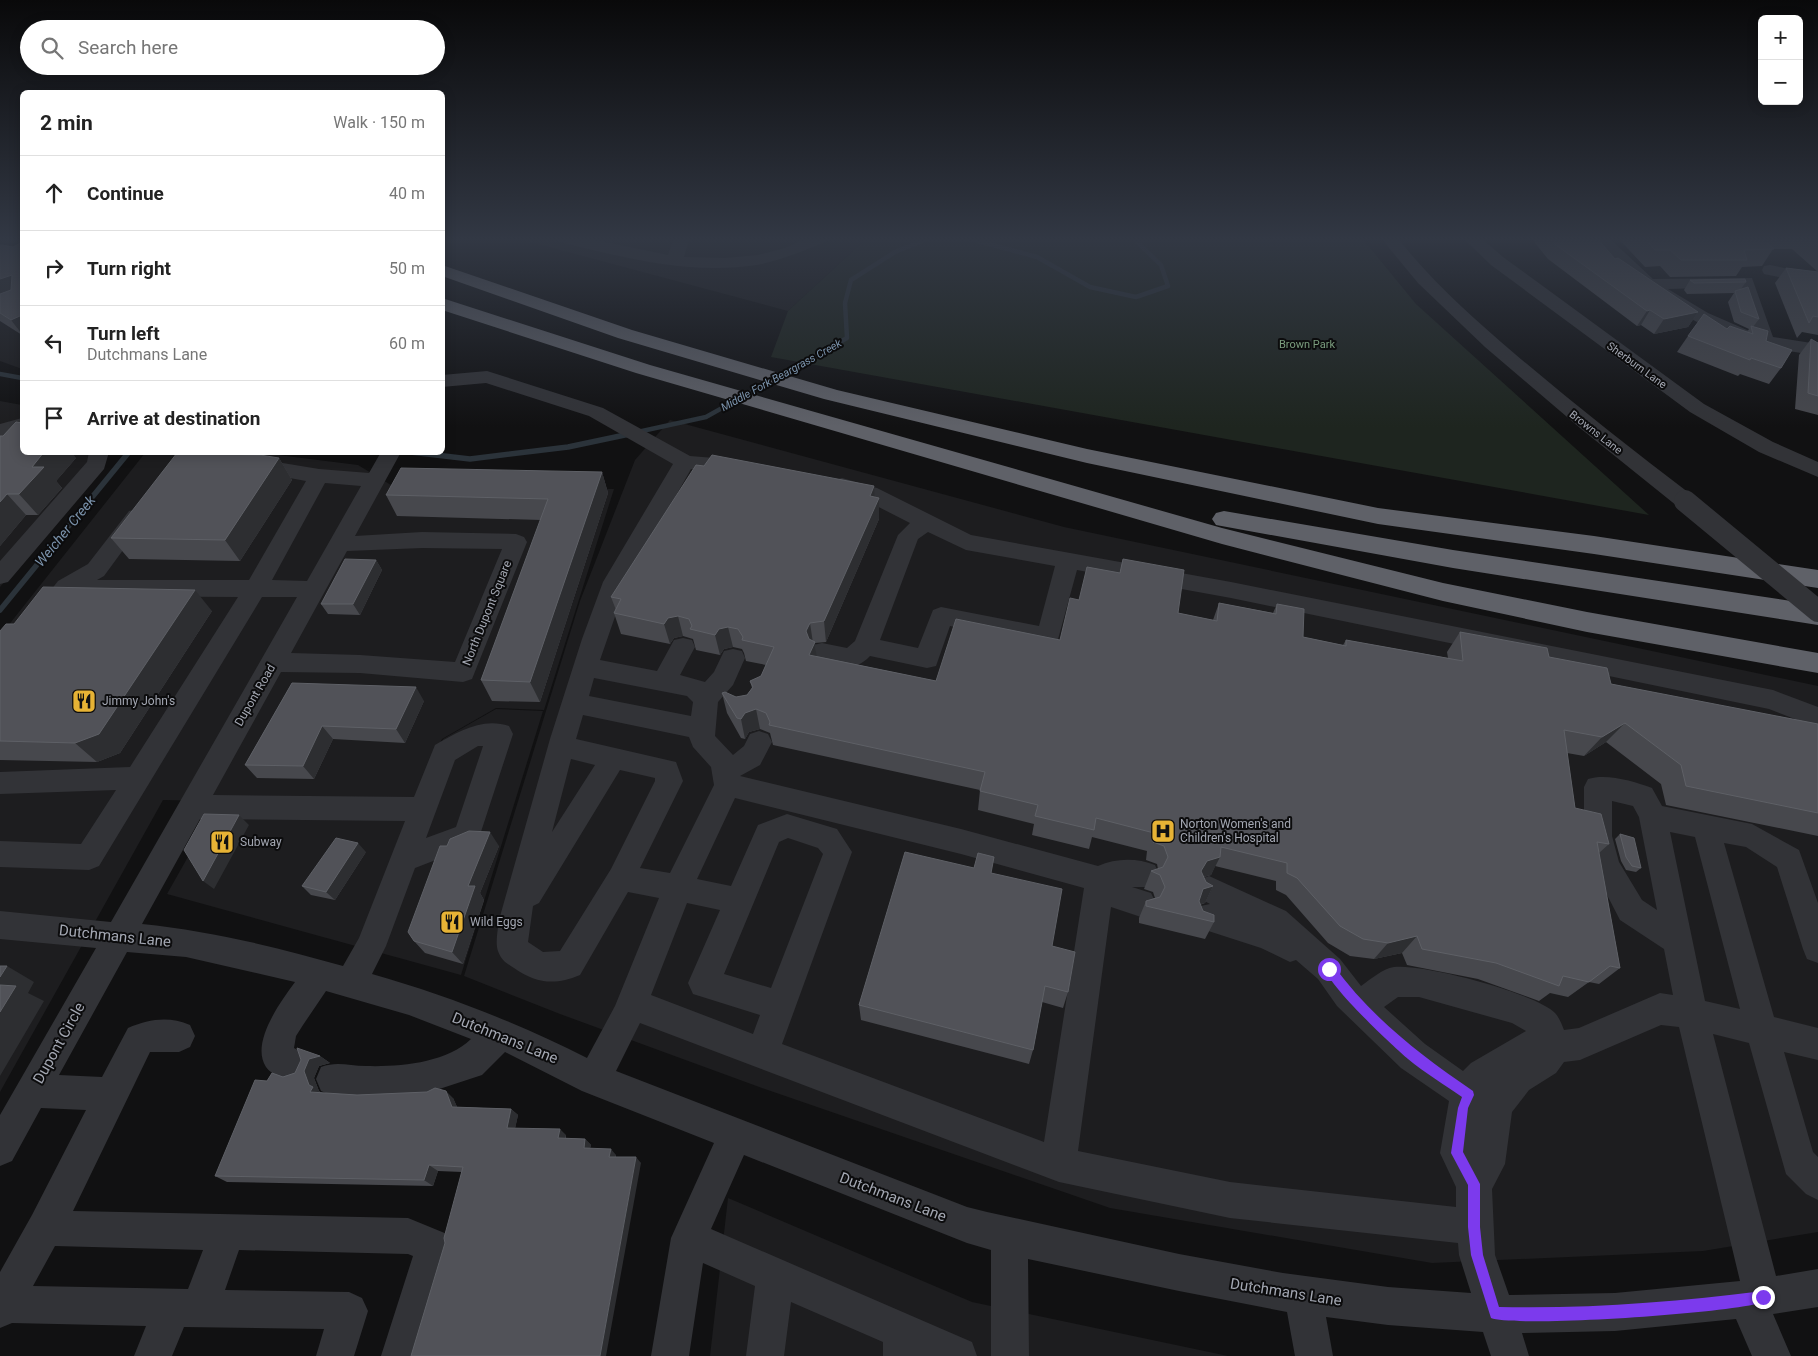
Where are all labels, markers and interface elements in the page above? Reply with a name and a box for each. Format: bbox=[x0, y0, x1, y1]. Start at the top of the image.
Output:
map controls bbox=[1758, 15, 1803, 105]
button: + bbox=[1758, 15, 1803, 60]
search box bbox=[20, 20, 445, 75]
icon: search bbox=[38, 34, 66, 62]
text: Search here bbox=[78, 36, 178, 59]
button: − bbox=[1758, 60, 1803, 105]
text: 2 min bbox=[40, 111, 93, 135]
text: Walk · 150 m bbox=[333, 113, 425, 132]
icon: ahead bbox=[40, 179, 68, 207]
text: Continue bbox=[87, 182, 164, 205]
text: 40 m bbox=[389, 184, 425, 203]
icon: right bbox=[40, 254, 68, 282]
text: Turn right bbox=[87, 257, 171, 280]
text: 50 m bbox=[389, 259, 425, 278]
text: Turn left bbox=[87, 322, 160, 345]
icon: left bbox=[40, 329, 68, 357]
text: 60 m bbox=[389, 334, 425, 353]
water label: Middle Fork Beargrass Creek bbox=[719, 336, 844, 414]
park label: Brown Park bbox=[1279, 338, 1335, 351]
street label: Sherburn Lane bbox=[1604, 339, 1669, 392]
text: Dutchmans Lane bbox=[87, 345, 207, 364]
icon: arrive bbox=[40, 404, 68, 432]
text: Arrive at destination bbox=[87, 407, 260, 430]
street label: Browns Lane bbox=[1567, 408, 1625, 457]
water label: Weicher Creek bbox=[31, 491, 99, 570]
street label: North Dupont Square bbox=[459, 558, 515, 668]
street label: Dupont Road bbox=[232, 662, 278, 728]
restaurant icon: Jimmy John's bbox=[71, 688, 97, 714]
place label: Jimmy John's bbox=[102, 694, 175, 708]
place label: Norton Women's and Children's Hospital bbox=[1180, 817, 1291, 845]
hospital icon: Norton Women's and Children's Hospital bbox=[1150, 818, 1176, 844]
restaurant icon: Subway bbox=[209, 829, 235, 855]
place label: Subway bbox=[240, 835, 282, 849]
restaurant icon: Wild Eggs bbox=[439, 909, 465, 935]
place label: Wild Eggs bbox=[470, 915, 523, 929]
street label: Dutchmans Lane bbox=[58, 921, 172, 951]
route start bbox=[1318, 958, 1341, 981]
street label: Dupont Circle bbox=[29, 999, 89, 1087]
street label: Dutchmans Lane bbox=[449, 1009, 561, 1067]
street label: Dutchmans Lane bbox=[837, 1168, 949, 1226]
street label: Dutchmans Lane bbox=[1229, 1274, 1343, 1310]
route end bbox=[1752, 1286, 1775, 1309]

